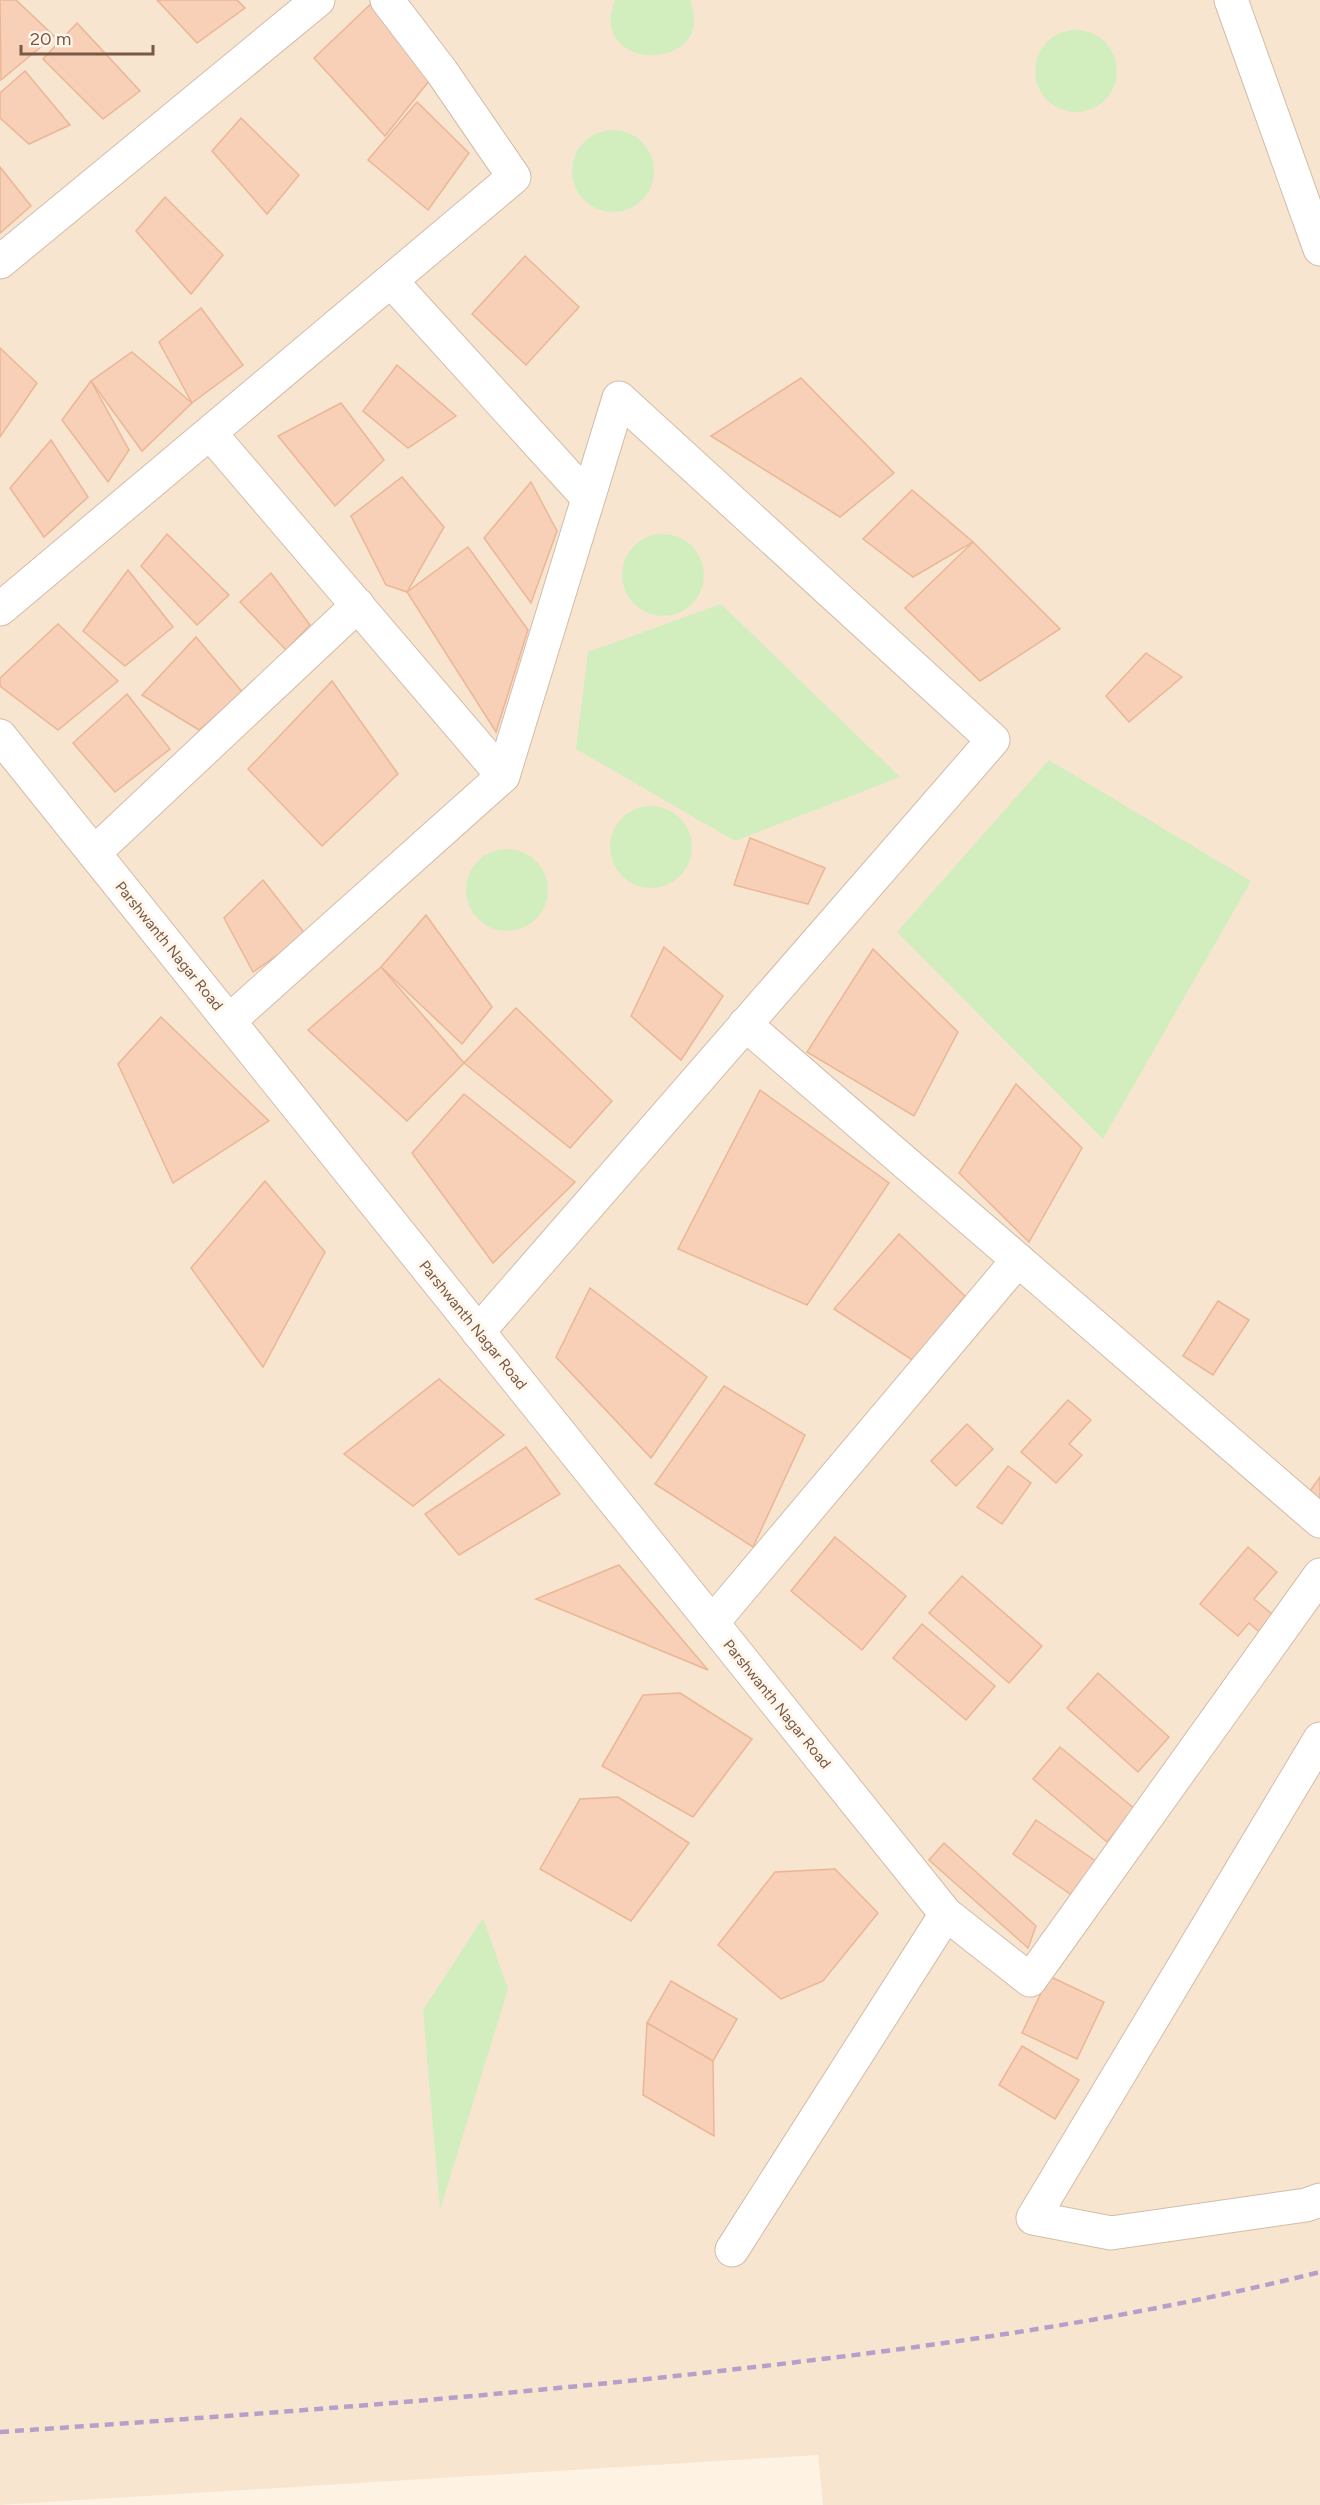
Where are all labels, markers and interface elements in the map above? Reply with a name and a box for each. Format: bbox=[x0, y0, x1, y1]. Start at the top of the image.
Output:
scale bar bbox=[21, 18, 153, 56]
text: 20 m bbox=[30, 28, 71, 50]
street label: Parshwanth Nagar Road bbox=[111, 878, 227, 1014]
street label: Parshwanth Nagar Road bbox=[415, 1257, 531, 1393]
street label: Parshwanth Nagar Road bbox=[719, 1636, 835, 1772]

